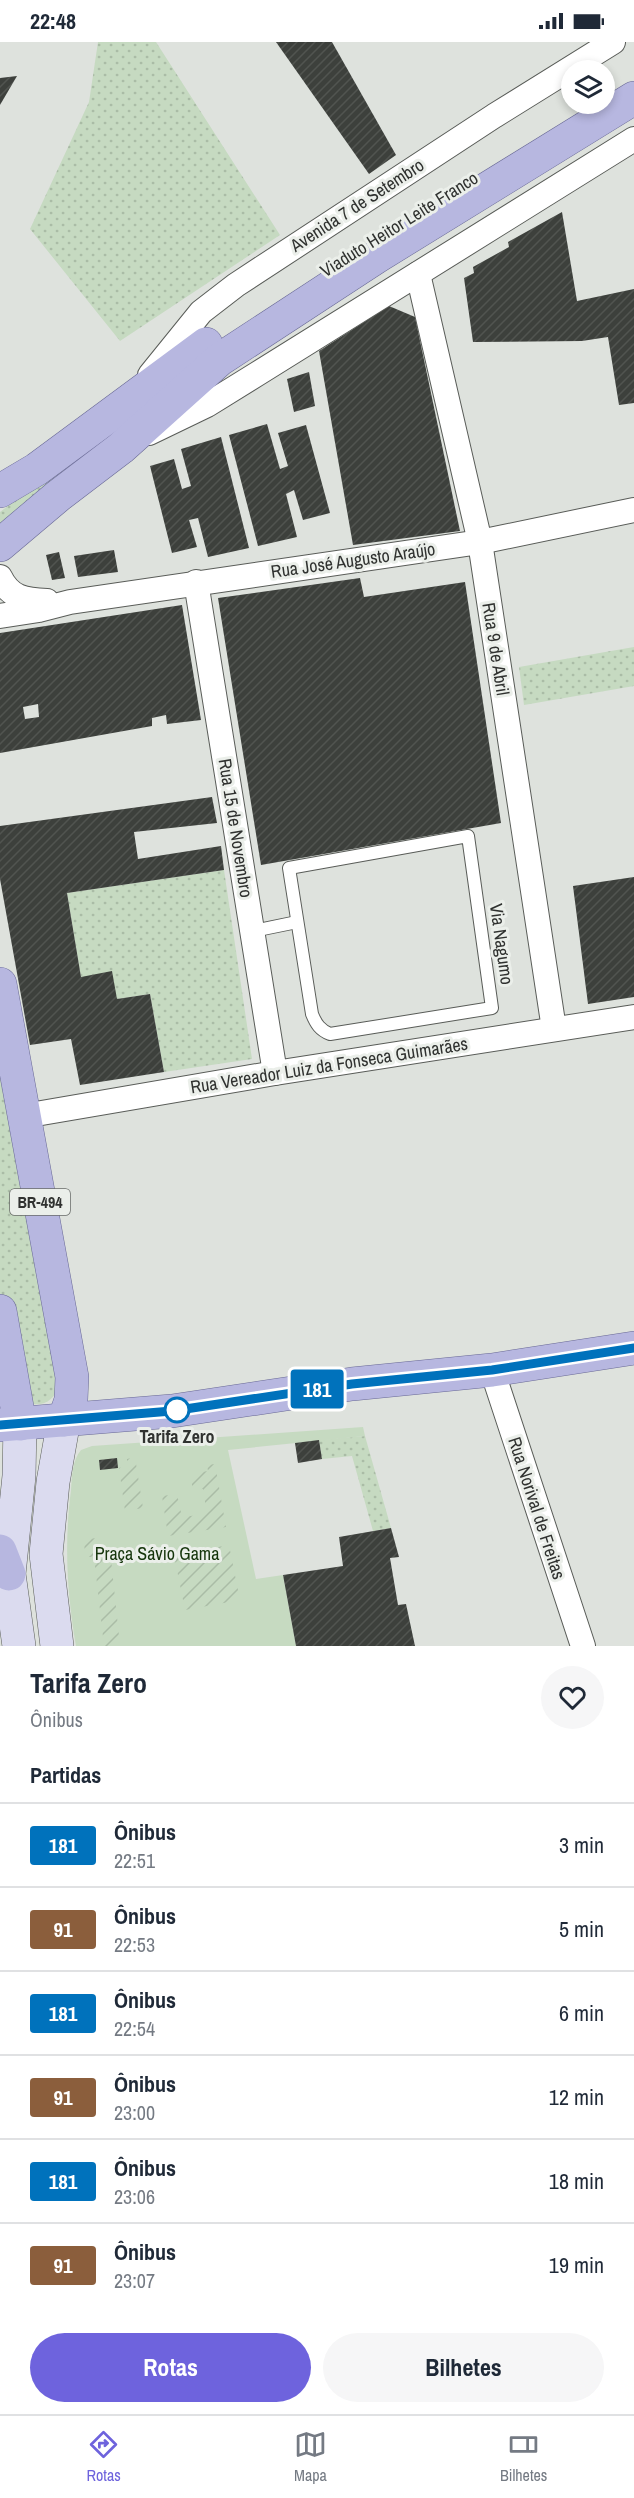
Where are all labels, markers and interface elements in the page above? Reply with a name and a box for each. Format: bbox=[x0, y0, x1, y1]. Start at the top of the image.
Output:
text: 22:48 bbox=[30, 6, 76, 36]
map controls bbox=[561, 60, 615, 114]
button: layers bbox=[561, 60, 615, 114]
street label: Avenida 7 de Setembro bbox=[284, 152, 429, 258]
street label: Viaduto Heitor Leite Franco bbox=[315, 165, 483, 283]
street label: Rua José Augusto Araújo bbox=[269, 536, 437, 584]
street label: Rua 9 de Abril bbox=[476, 601, 516, 697]
street label: Rua 15 de Novembro bbox=[213, 757, 259, 899]
street label: Via Nagumo bbox=[484, 902, 520, 986]
street label: Rua Vereador Luiz da Fonseca Guimarães bbox=[188, 1031, 470, 1099]
road number: BR-494 bbox=[10, 1189, 70, 1215]
line badge: 181 bbox=[282, 1370, 352, 1408]
text: 181 bbox=[303, 1375, 331, 1404]
marker: Tarifa Zero bbox=[164, 1397, 190, 1423]
place label: Tarifa Zero bbox=[139, 1424, 215, 1449]
street label: Rua Norival de Freitas bbox=[502, 1434, 572, 1582]
park label: Praça Sávio Gama bbox=[95, 1541, 219, 1566]
text: Tarifa Zero bbox=[30, 1664, 147, 1702]
button: heart bbox=[541, 1666, 604, 1729]
text: Ônibus bbox=[30, 1706, 83, 1733]
text: Partidas bbox=[30, 1760, 101, 1790]
text: Ônibus bbox=[114, 1817, 176, 1847]
text: 3 min bbox=[559, 1830, 604, 1860]
text: 181 bbox=[49, 1831, 77, 1860]
text: 22:51 bbox=[114, 1847, 155, 1874]
text: Ônibus bbox=[114, 1901, 176, 1931]
text: 5 min bbox=[559, 1914, 604, 1944]
text: 91 bbox=[53, 1915, 73, 1944]
text: 22:53 bbox=[114, 1931, 155, 1958]
text: Ônibus bbox=[114, 1985, 176, 2015]
text: 6 min bbox=[559, 1998, 604, 2028]
text: 181 bbox=[49, 1999, 77, 2028]
text: 22:54 bbox=[114, 2015, 155, 2042]
text: Ônibus bbox=[114, 2069, 176, 2099]
text: 12 min bbox=[549, 2082, 604, 2112]
text: 91 bbox=[53, 2083, 73, 2112]
text: 23:00 bbox=[114, 2099, 155, 2126]
text: Ônibus bbox=[114, 2153, 176, 2183]
text: 18 min bbox=[549, 2166, 604, 2196]
text: 181 bbox=[49, 2167, 77, 2196]
text: 23:06 bbox=[114, 2183, 155, 2210]
text: Ônibus bbox=[114, 2237, 176, 2267]
text: 19 min bbox=[549, 2250, 604, 2280]
text: 91 bbox=[53, 2251, 73, 2280]
text: 23:07 bbox=[114, 2267, 155, 2294]
button: Rotas bbox=[30, 2333, 311, 2402]
button: Bilhetes bbox=[323, 2333, 604, 2402]
tab: Rotas bbox=[87, 2428, 121, 2486]
tab: Mapa bbox=[294, 2428, 327, 2486]
tab: Bilhetes bbox=[500, 2428, 547, 2486]

